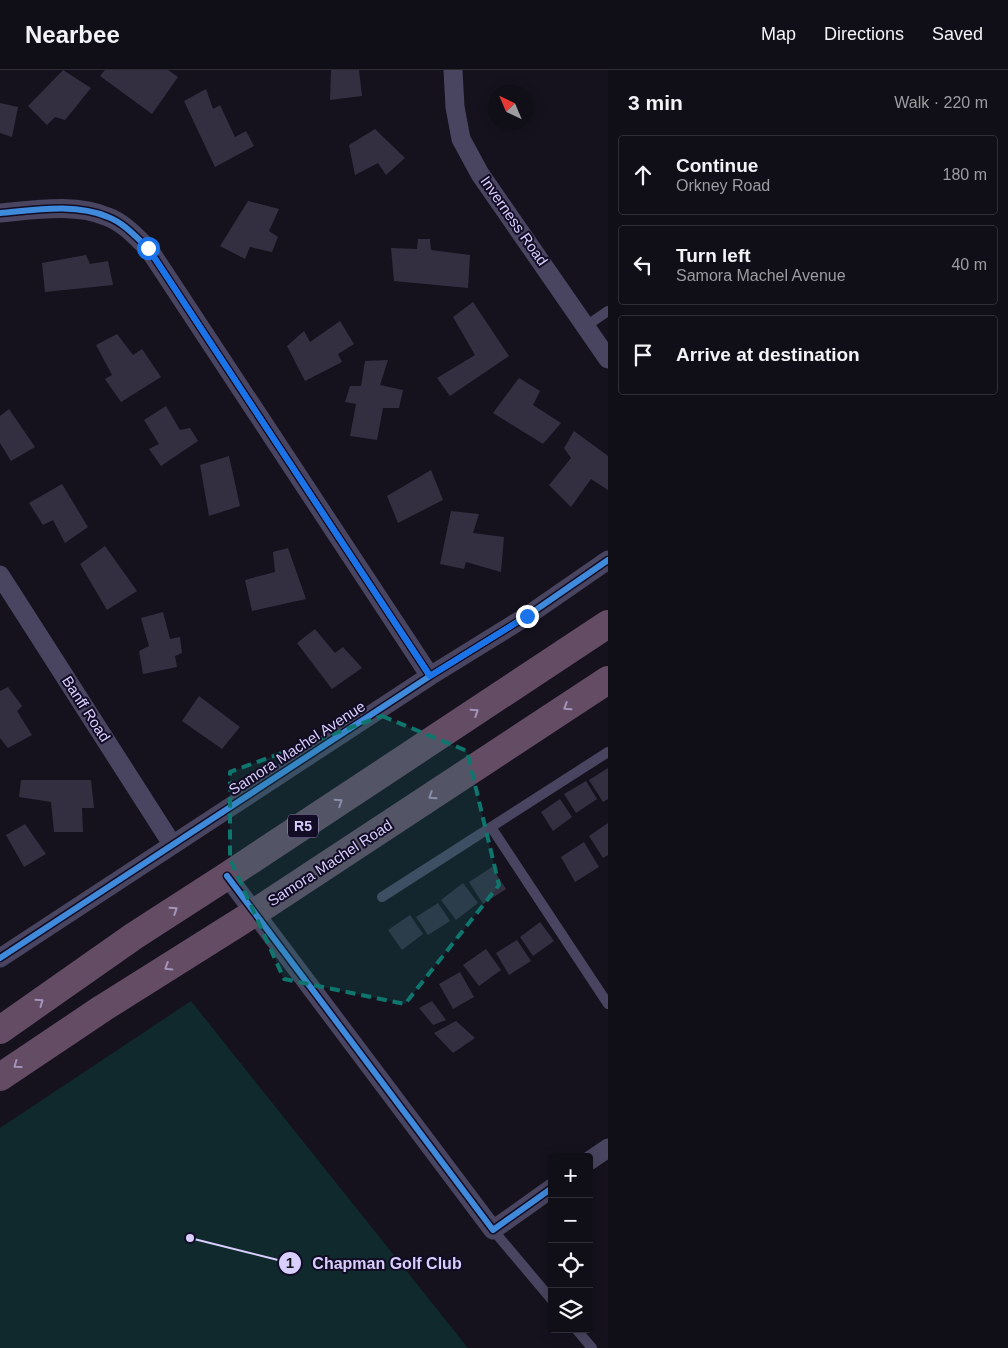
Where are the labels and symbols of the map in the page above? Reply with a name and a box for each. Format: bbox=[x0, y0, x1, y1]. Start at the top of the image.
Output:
north arrow bbox=[488, 85, 533, 130]
street label: Inverness Road bbox=[477, 173, 552, 269]
route start bbox=[137, 237, 160, 260]
route end bbox=[516, 605, 539, 628]
street label: Banff Road bbox=[59, 673, 114, 745]
street label: Samora Machel Avenue bbox=[225, 697, 368, 798]
one-way arrow bbox=[564, 701, 573, 710]
one-way arrow bbox=[469, 709, 478, 718]
one-way arrow bbox=[428, 790, 437, 800]
one-way arrow bbox=[333, 799, 343, 808]
road number: R5 bbox=[288, 814, 318, 838]
street label: Samora Machel Road bbox=[264, 816, 395, 909]
one-way arrow bbox=[168, 907, 178, 916]
one-way arrow bbox=[165, 960, 174, 970]
one-way arrow bbox=[34, 999, 44, 1008]
one-way arrow bbox=[14, 1059, 23, 1067]
callout: Chapman Golf Club bbox=[278, 1247, 472, 1278]
text: 1 bbox=[286, 1254, 294, 1271]
text: Chapman Golf Club bbox=[312, 1255, 462, 1272]

